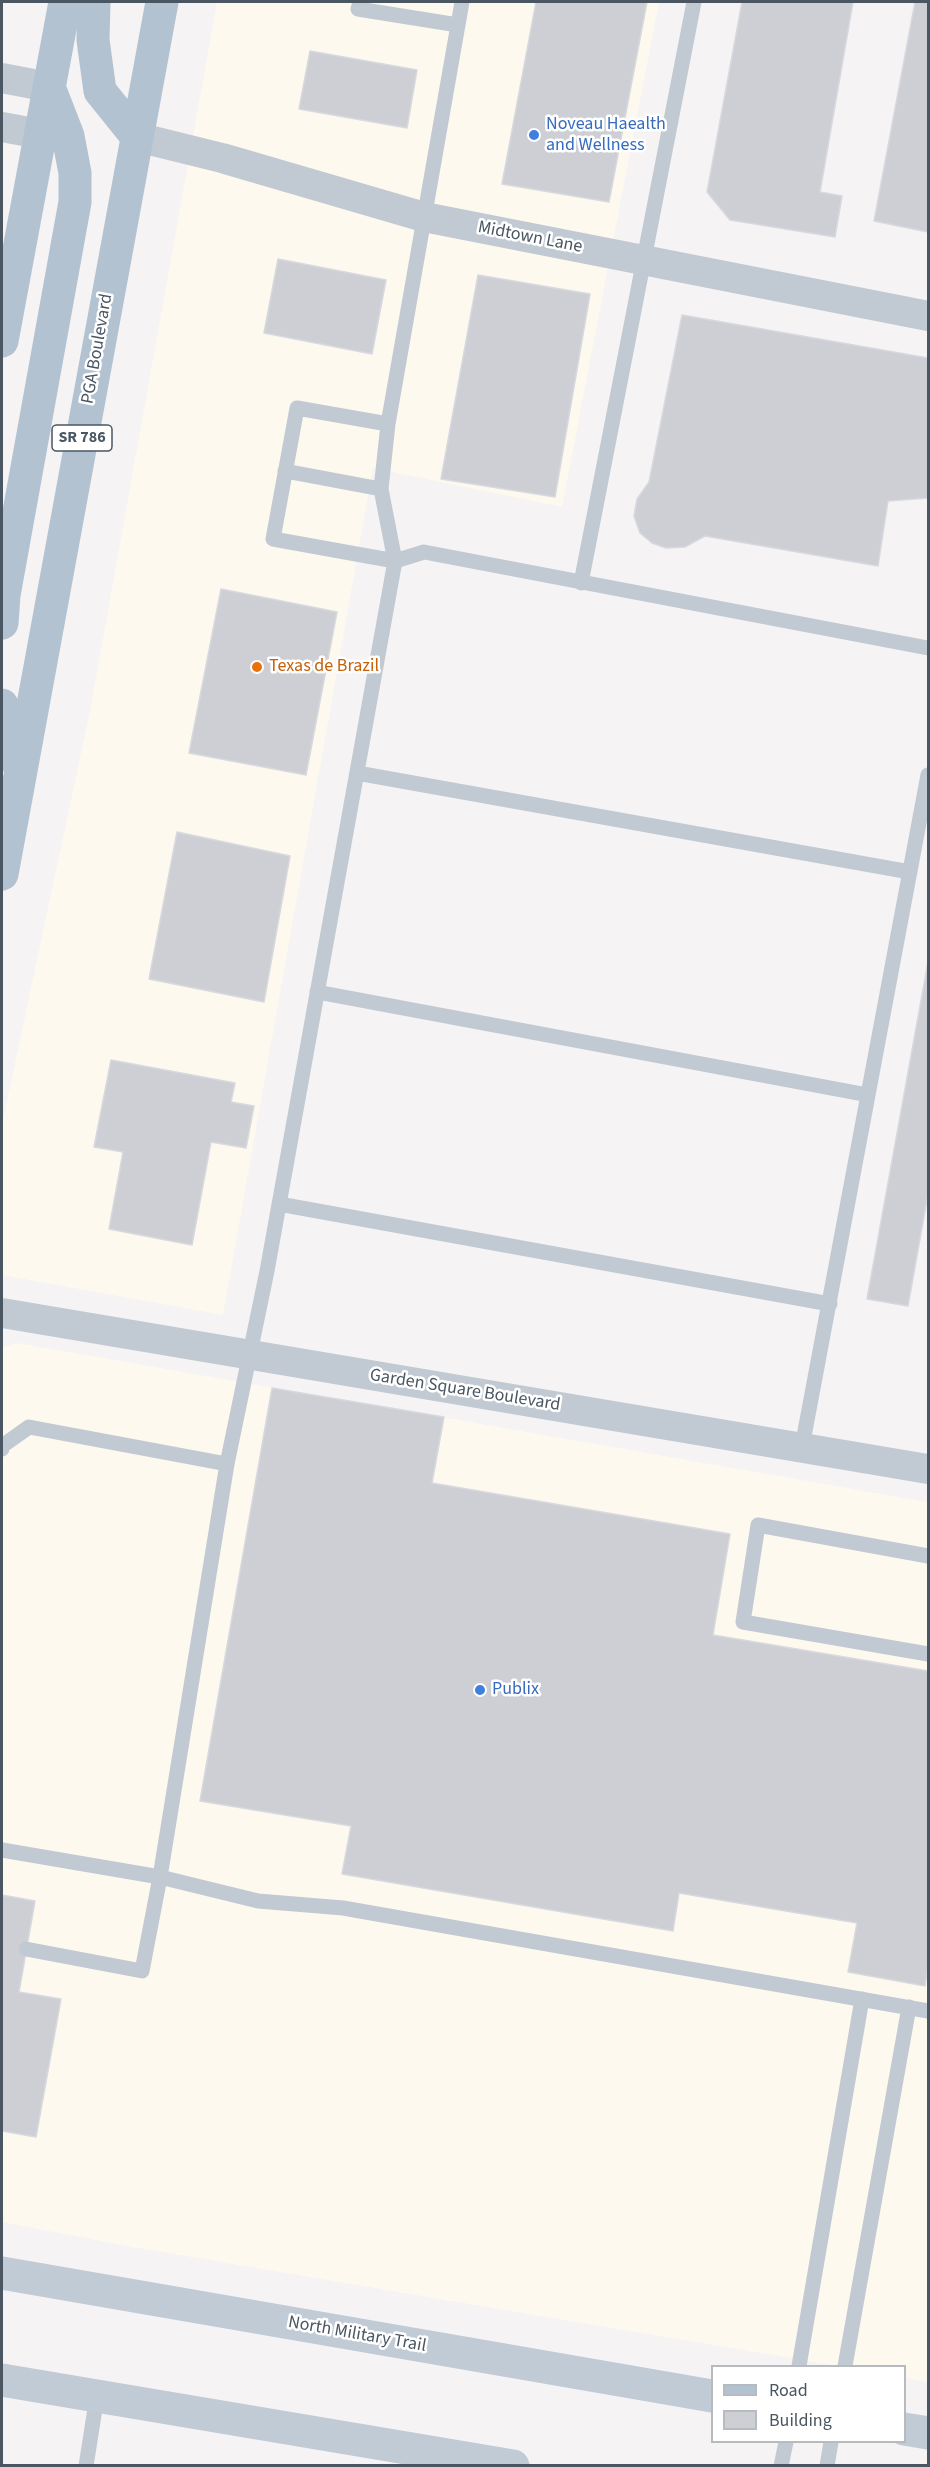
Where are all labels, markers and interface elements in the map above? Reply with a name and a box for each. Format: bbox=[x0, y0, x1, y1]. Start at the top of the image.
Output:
place label: Noveau Haealth and Wellness bbox=[546, 114, 666, 156]
marker: Noveau Haealth and Wellness bbox=[527, 128, 541, 142]
street label: Midtown Lane bbox=[476, 217, 584, 259]
street label: PGA Boulevard bbox=[78, 292, 118, 406]
road number: SR 786 bbox=[52, 425, 112, 451]
place label: Texas de Brazil bbox=[269, 656, 379, 678]
marker: Texas de Brazil bbox=[250, 660, 264, 674]
street label: Garden Square Boulevard bbox=[368, 1365, 562, 1417]
place label: Publix bbox=[492, 1679, 539, 1701]
marker: Publix bbox=[473, 1683, 487, 1697]
street label: North Military Trail bbox=[286, 2312, 428, 2358]
legend bbox=[711, 2365, 906, 2443]
text: Road bbox=[769, 2378, 808, 2403]
text: Building bbox=[769, 2408, 832, 2433]

